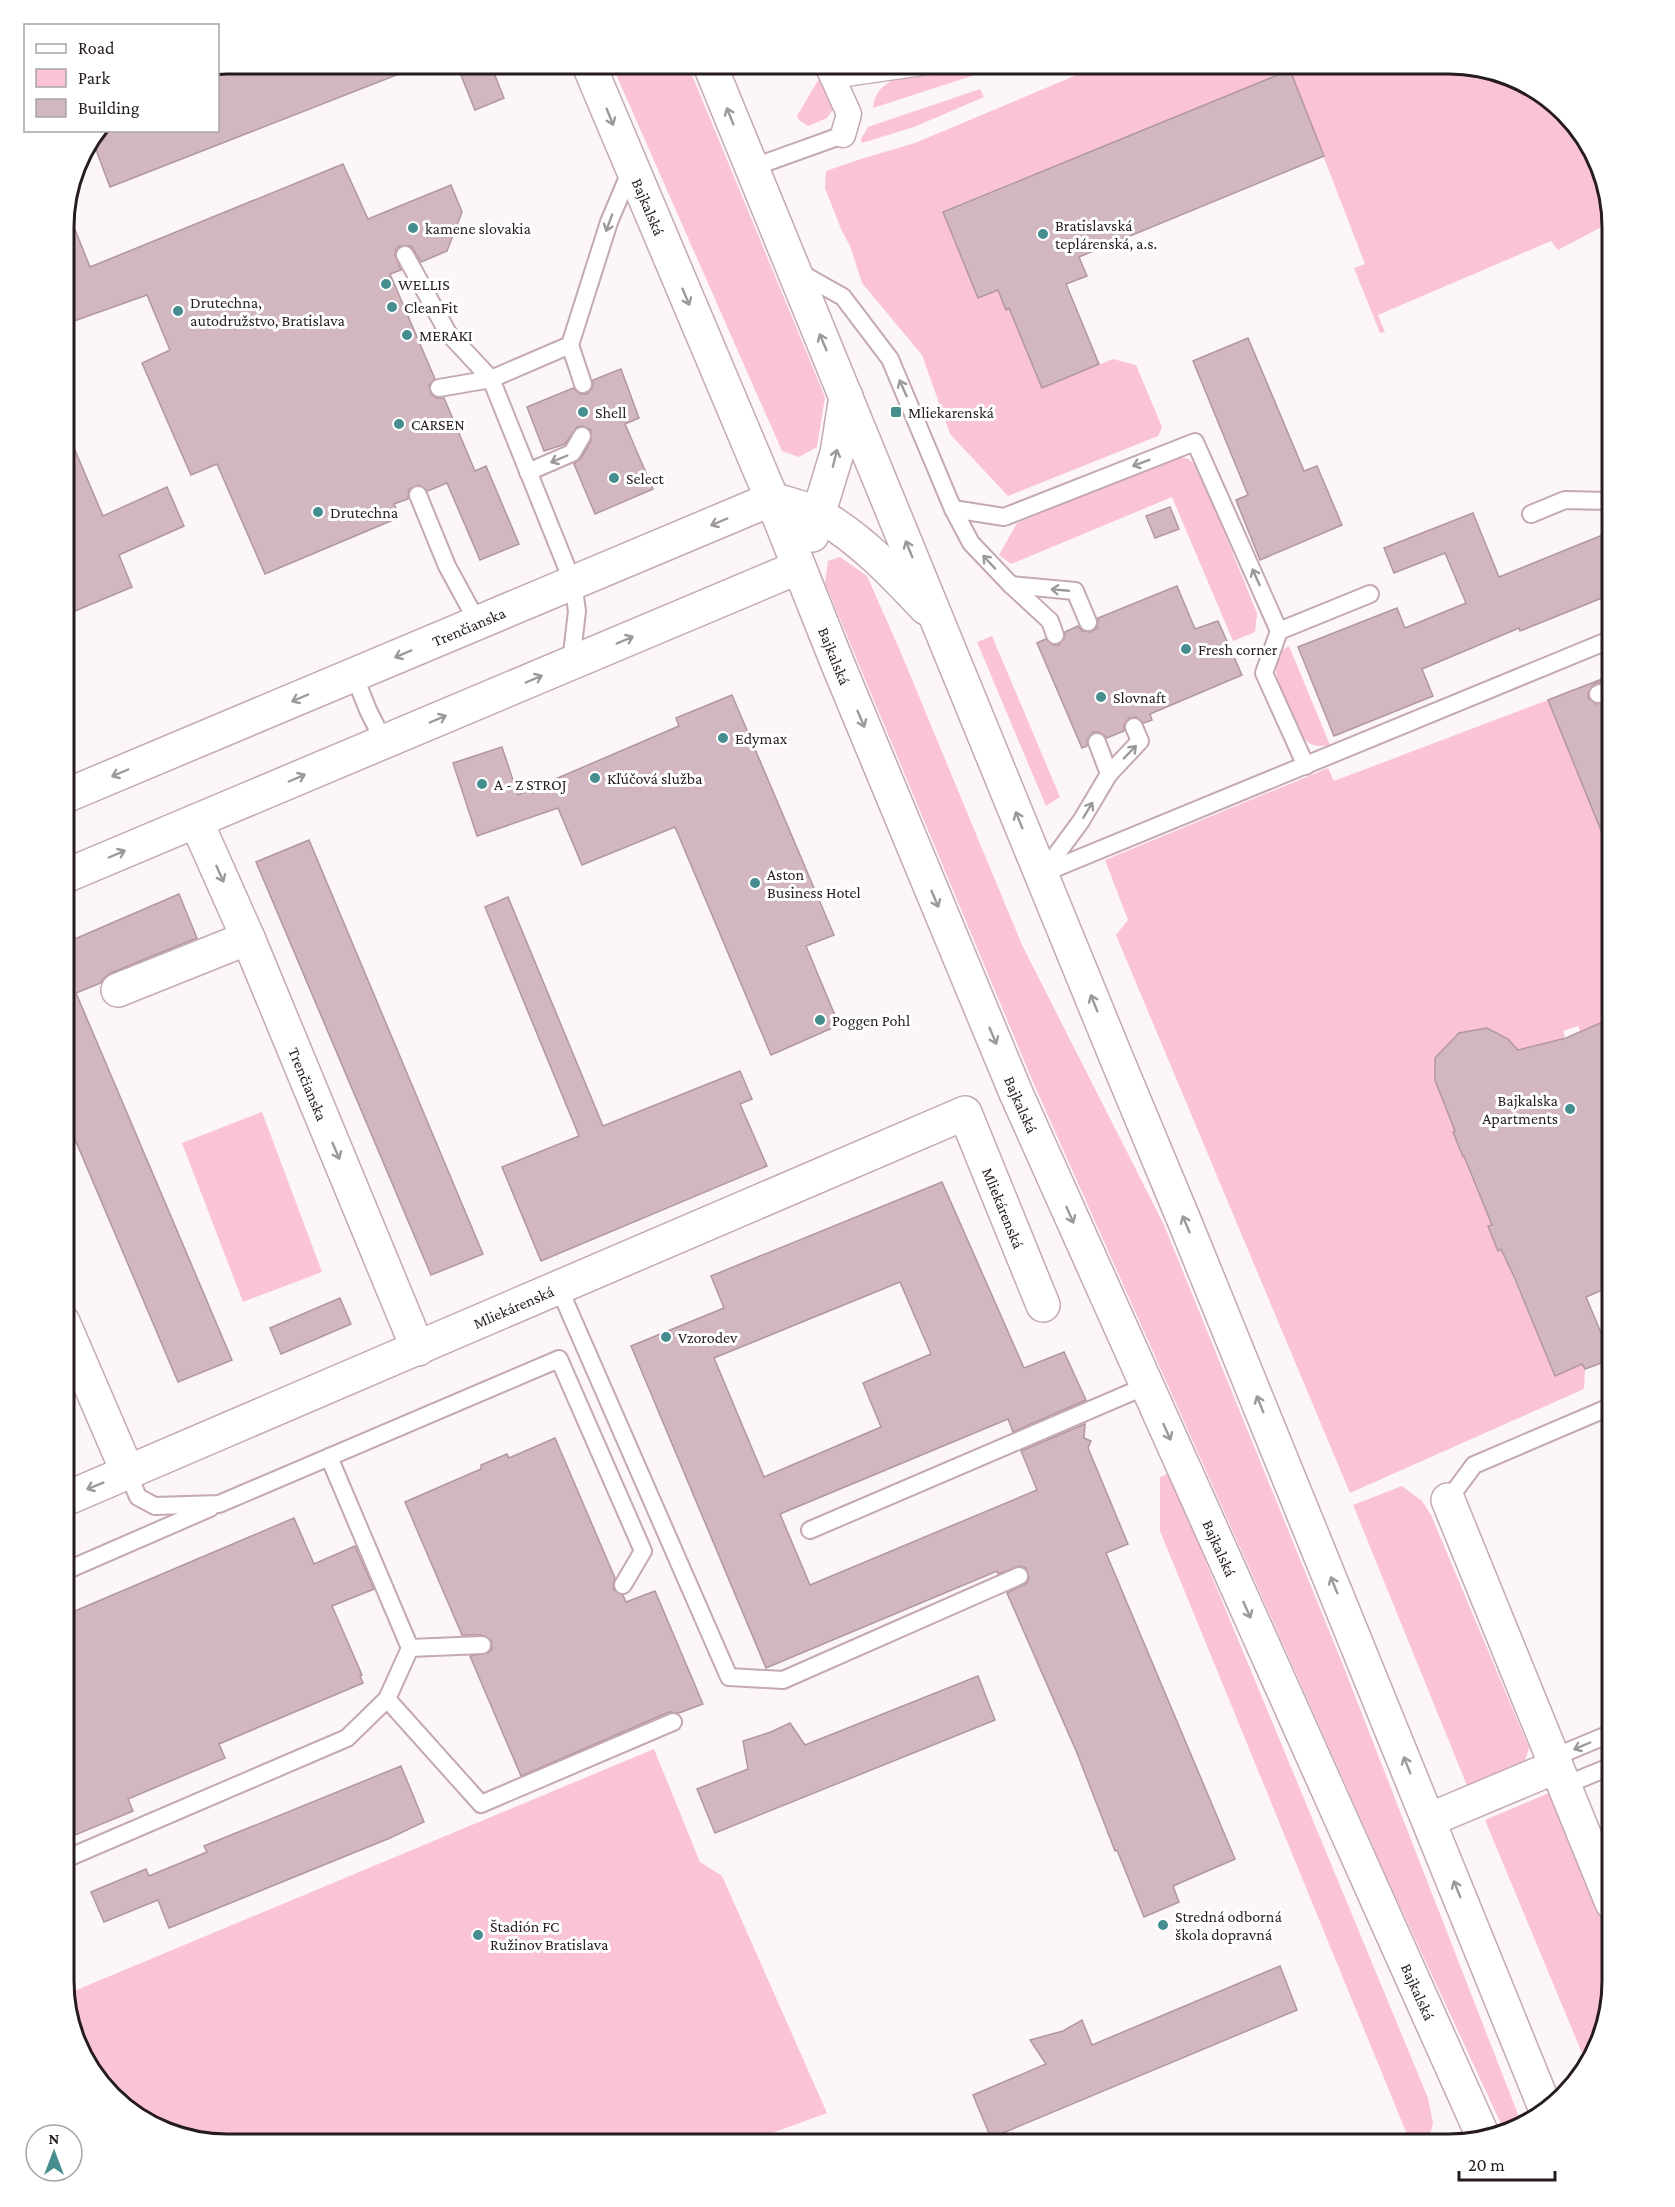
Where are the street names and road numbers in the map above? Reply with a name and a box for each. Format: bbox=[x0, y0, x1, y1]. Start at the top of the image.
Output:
street label: Bajkalská bbox=[629, 176, 668, 238]
street label: Trenčianska bbox=[429, 603, 508, 649]
street label: Bajkalská bbox=[815, 625, 854, 688]
street label: Trenčianska bbox=[286, 1045, 331, 1124]
street label: Bajkalská bbox=[1001, 1073, 1041, 1136]
street label: Mliekárenská bbox=[980, 1165, 1028, 1251]
street label: Mliekárenská bbox=[470, 1282, 557, 1332]
street label: Bajkalská bbox=[1200, 1517, 1240, 1580]
street label: Bajkalská bbox=[1398, 1961, 1439, 2023]

